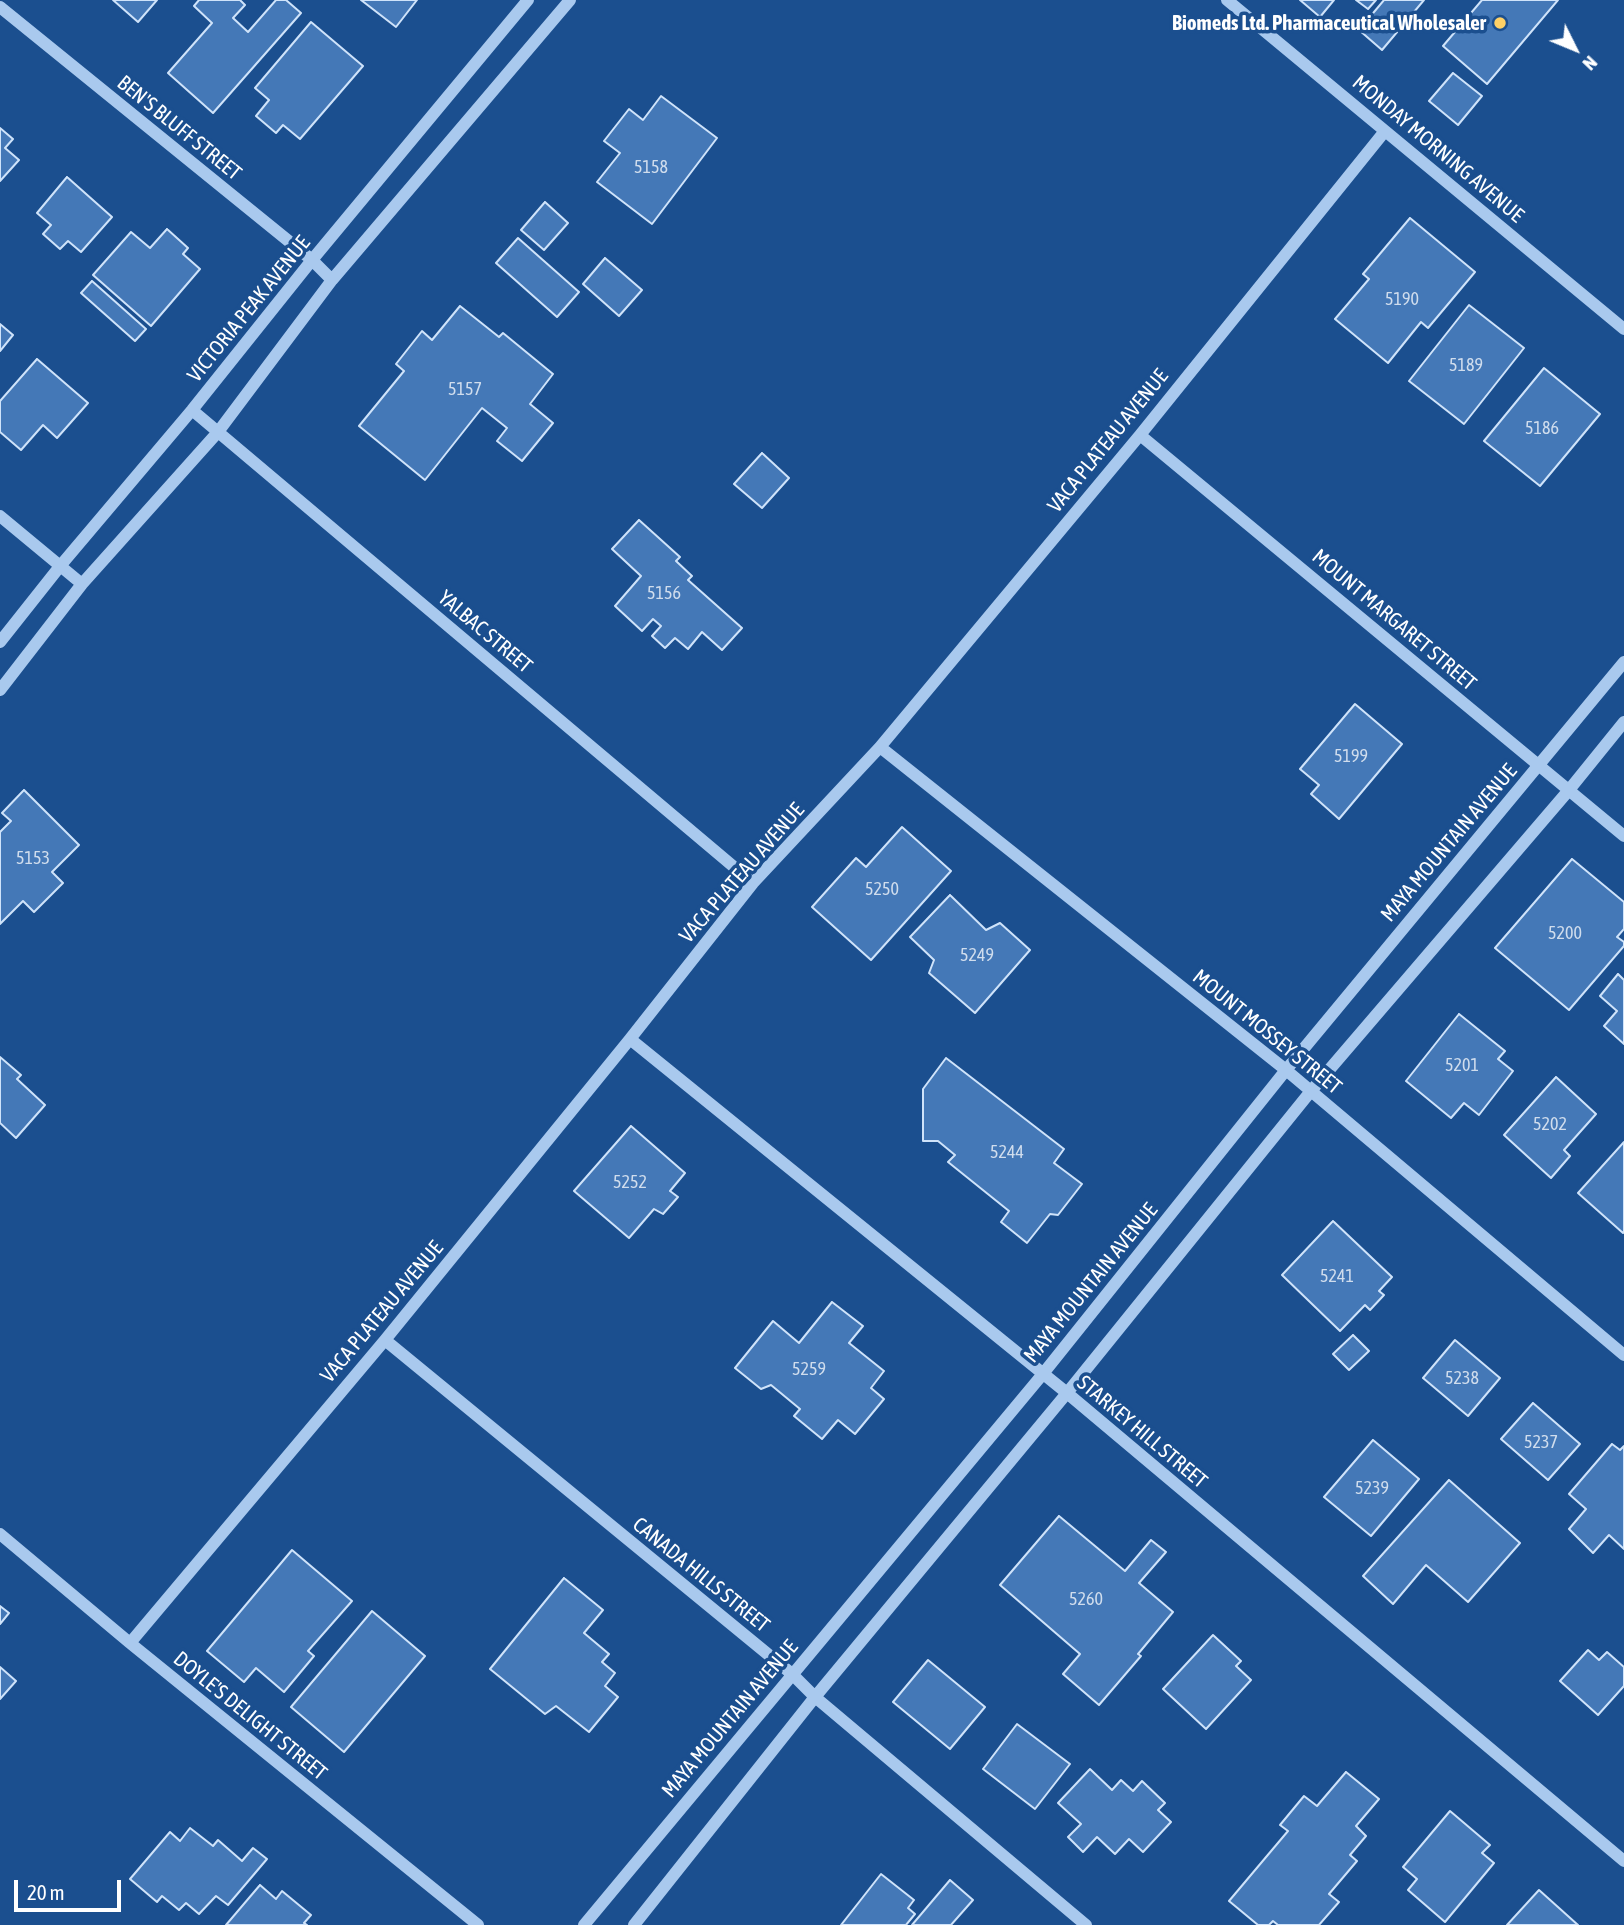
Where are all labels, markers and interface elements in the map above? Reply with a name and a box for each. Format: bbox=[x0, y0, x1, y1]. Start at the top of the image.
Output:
place label: Biomeds Ltd. Pharmaceutical Wholesaler bbox=[1172, 10, 1486, 36]
north arrow bbox=[1540, 14, 1610, 84]
marker: Biomeds Ltd. Pharmaceutical Wholesaler bbox=[1492, 15, 1508, 31]
text: N bbox=[1578, 52, 1602, 75]
street label: BEN'S BLUFF STREET bbox=[112, 70, 246, 186]
street label: MONDAY MORNING AVENUE bbox=[1347, 70, 1529, 228]
house number: 5158 bbox=[634, 156, 668, 178]
street label: VICTORIA PEAK AVENUE bbox=[182, 231, 316, 387]
house number: 5190 bbox=[1385, 288, 1419, 310]
house number: 5189 bbox=[1449, 354, 1483, 376]
street label: VACA PLATEAU AVENUE bbox=[1042, 364, 1174, 518]
house number: 5157 bbox=[448, 378, 482, 400]
house number: 5186 bbox=[1525, 417, 1559, 439]
street label: MOUNT MARGARET STREET bbox=[1307, 544, 1481, 696]
house number: 5156 bbox=[647, 582, 681, 604]
street label: YALBAC STREET bbox=[433, 585, 537, 679]
house number: 5199 bbox=[1334, 745, 1368, 767]
street label: MAYA MOUNTAIN AVENUE bbox=[1376, 759, 1522, 927]
street label: VACA PLATEAU AVENUE bbox=[674, 798, 810, 948]
house number: 5153 bbox=[16, 847, 50, 869]
house number: 5250 bbox=[865, 878, 899, 900]
house number: 5200 bbox=[1548, 922, 1582, 944]
house number: 5249 bbox=[960, 944, 994, 966]
street label: MOUNT MOSSEY STREET bbox=[1188, 964, 1346, 1100]
house number: 5201 bbox=[1445, 1054, 1479, 1076]
house number: 5202 bbox=[1533, 1113, 1567, 1135]
house number: 5244 bbox=[990, 1141, 1024, 1163]
house number: 5252 bbox=[613, 1171, 647, 1193]
street label: MAYA MOUNTAIN AVENUE bbox=[1019, 1198, 1163, 1368]
street label: VACA PLATEAU AVENUE bbox=[315, 1236, 449, 1388]
house number: 5241 bbox=[1320, 1265, 1354, 1287]
house number: 5259 bbox=[792, 1358, 826, 1380]
house number: 5238 bbox=[1445, 1367, 1479, 1389]
street label: STARKEY HILL STREET bbox=[1072, 1370, 1212, 1494]
house number: 5237 bbox=[1524, 1431, 1558, 1453]
house number: 5239 bbox=[1355, 1477, 1389, 1499]
street label: CANADA HILLS STREET bbox=[628, 1512, 774, 1638]
house number: 5260 bbox=[1069, 1588, 1103, 1610]
street label: MAYA MOUNTAIN AVENUE bbox=[657, 1635, 803, 1803]
street label: DOYLE'S DELIGHT STREET bbox=[168, 1646, 332, 1786]
scale bar bbox=[18, 1866, 124, 1910]
text: 20 m bbox=[27, 1880, 65, 1904]

